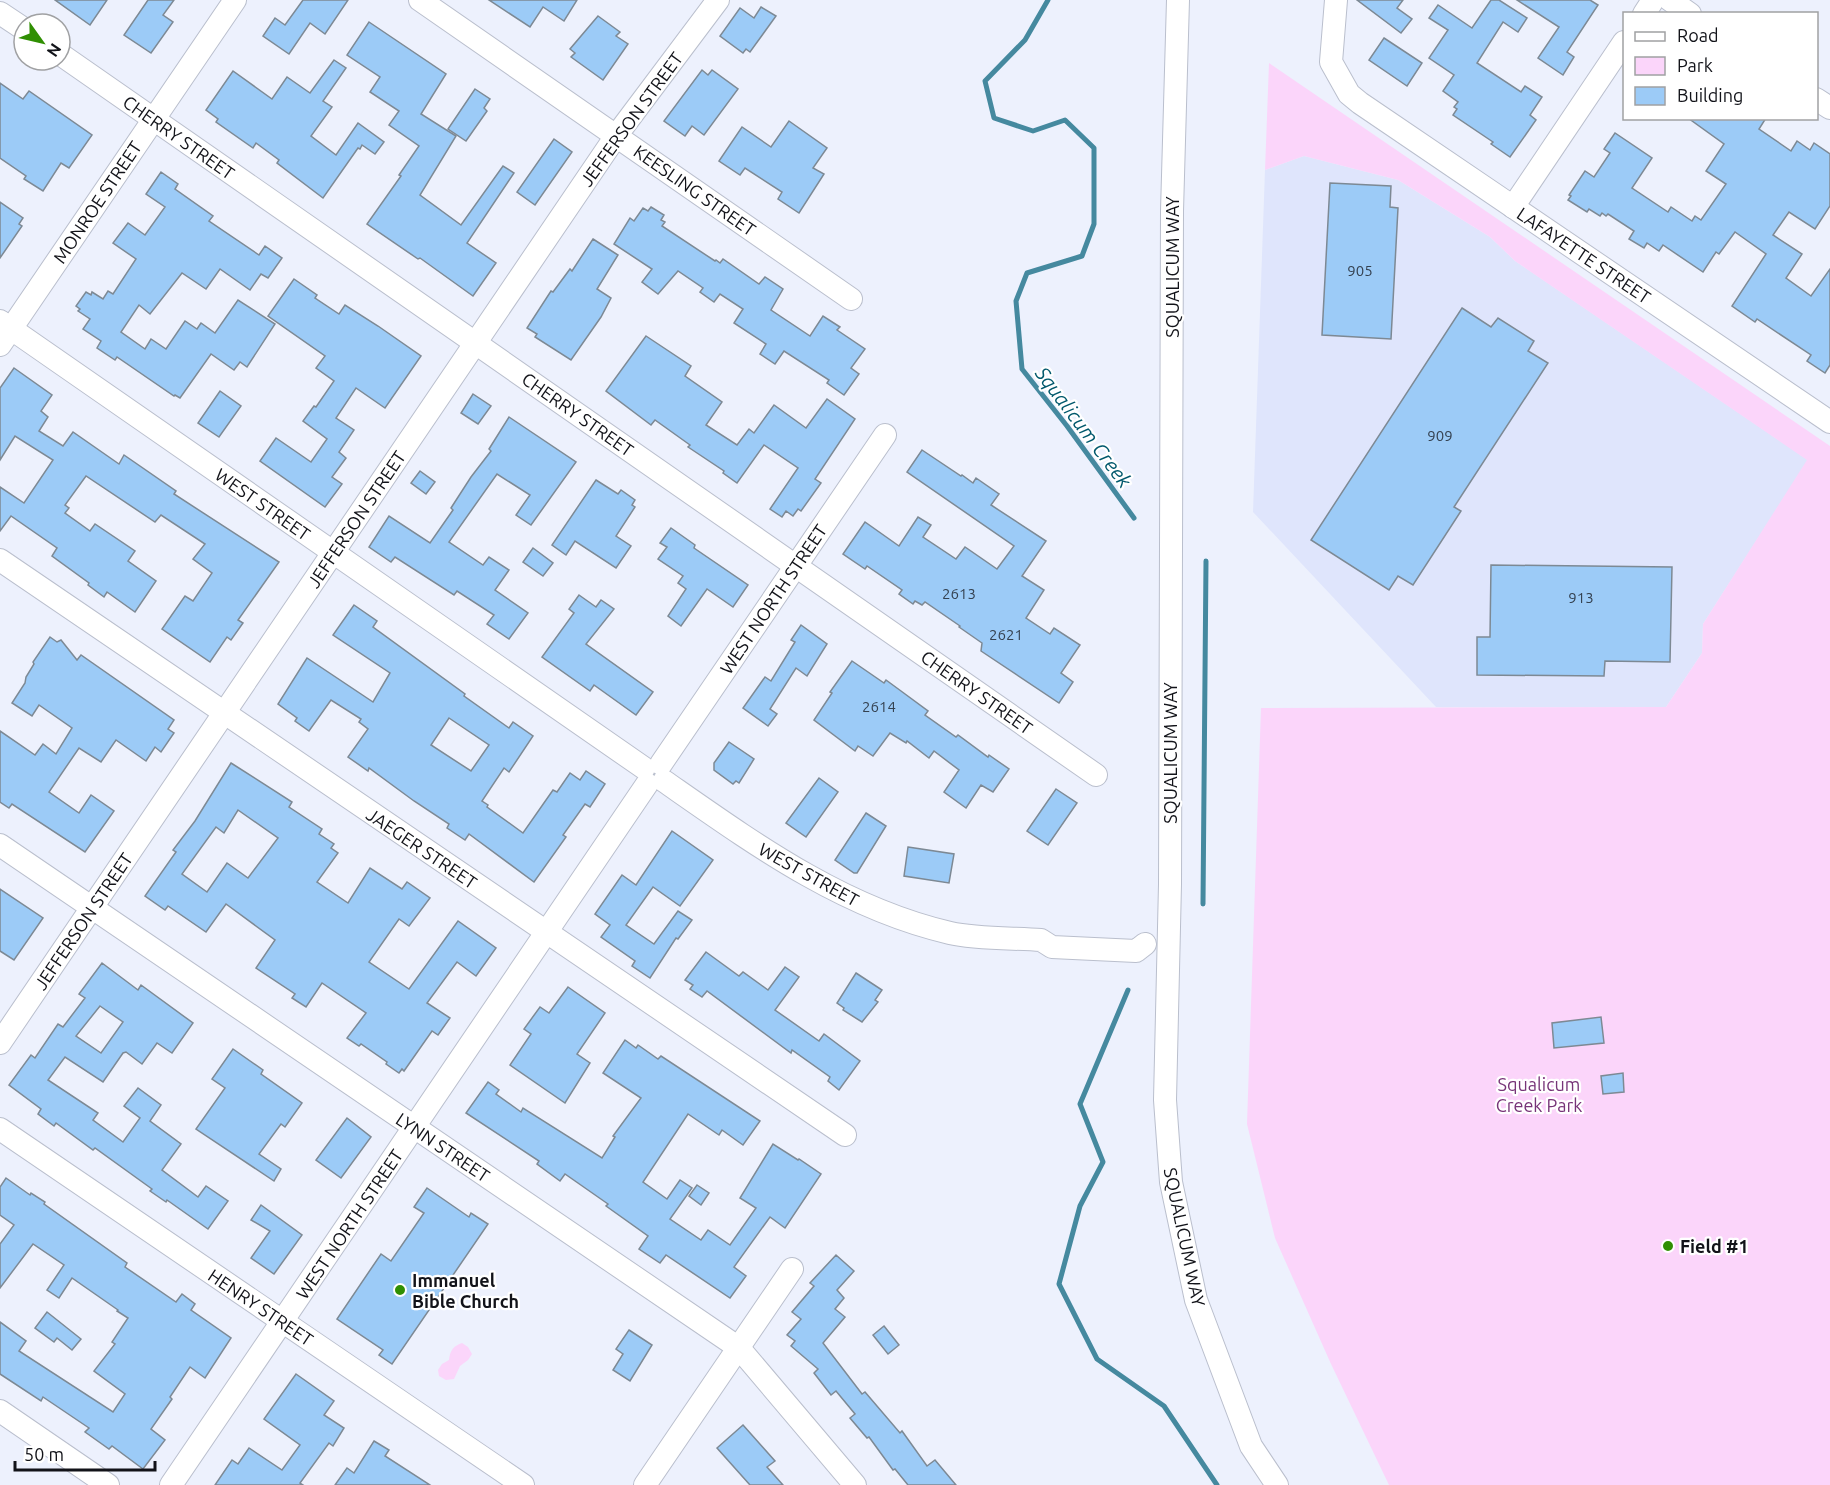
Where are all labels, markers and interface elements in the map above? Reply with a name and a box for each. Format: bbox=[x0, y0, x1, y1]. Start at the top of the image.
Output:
north arrow bbox=[12, 12, 72, 72]
legend bbox=[1623, 12, 1818, 120]
text: Road bbox=[1677, 25, 1719, 45]
text: N bbox=[44, 40, 65, 60]
street label: JEFFERSON STREET bbox=[576, 48, 686, 190]
text: Park bbox=[1677, 55, 1713, 75]
text: Building bbox=[1677, 85, 1743, 105]
street label: CHERRY STREET bbox=[119, 91, 239, 183]
street label: MONROE STREET bbox=[49, 137, 145, 267]
street label: KEESLING STREET bbox=[630, 140, 760, 240]
street label: SQUALICUM WAY bbox=[1162, 196, 1183, 338]
street label: LAFAYETTE STREET bbox=[1513, 203, 1655, 307]
house number: 905 bbox=[1347, 262, 1373, 279]
water label: Squalicum Creek bbox=[1031, 361, 1137, 492]
street label: CHERRY STREET bbox=[518, 368, 638, 460]
house number: 909 bbox=[1427, 427, 1453, 444]
street label: JEFFERSON STREET bbox=[303, 447, 409, 591]
street label: WEST STREET bbox=[212, 464, 314, 544]
street label: WEST NORTH STREET bbox=[716, 521, 830, 677]
house number: 2613 bbox=[942, 585, 976, 602]
house number: 913 bbox=[1568, 589, 1594, 606]
house number: 2621 bbox=[989, 626, 1023, 643]
street label: CHERRY STREET bbox=[917, 646, 1037, 738]
street label: SQUALICUM WAY bbox=[1160, 682, 1181, 824]
house number: 2614 bbox=[862, 698, 896, 715]
street label: JAEGER STREET bbox=[363, 804, 481, 892]
street label: WEST STREET bbox=[756, 838, 862, 910]
street label: JEFFERSON STREET bbox=[30, 849, 136, 993]
park label: Squalicum Creek Park bbox=[1496, 1074, 1582, 1115]
street label: LYNN STREET bbox=[392, 1108, 494, 1186]
street label: WEST NORTH STREET bbox=[292, 1146, 406, 1302]
street label: SQUALICUM WAY bbox=[1160, 1166, 1210, 1309]
place label: Field #1 bbox=[1680, 1236, 1749, 1256]
marker: Field #1 bbox=[1661, 1239, 1675, 1253]
street label: HENRY STREET bbox=[205, 1265, 317, 1349]
place label: Immanuel Bible Church bbox=[412, 1270, 519, 1311]
marker: Immanuel Bible Church bbox=[393, 1283, 407, 1297]
scale bar bbox=[15, 1434, 154, 1472]
text: 50 m bbox=[24, 1444, 64, 1464]

